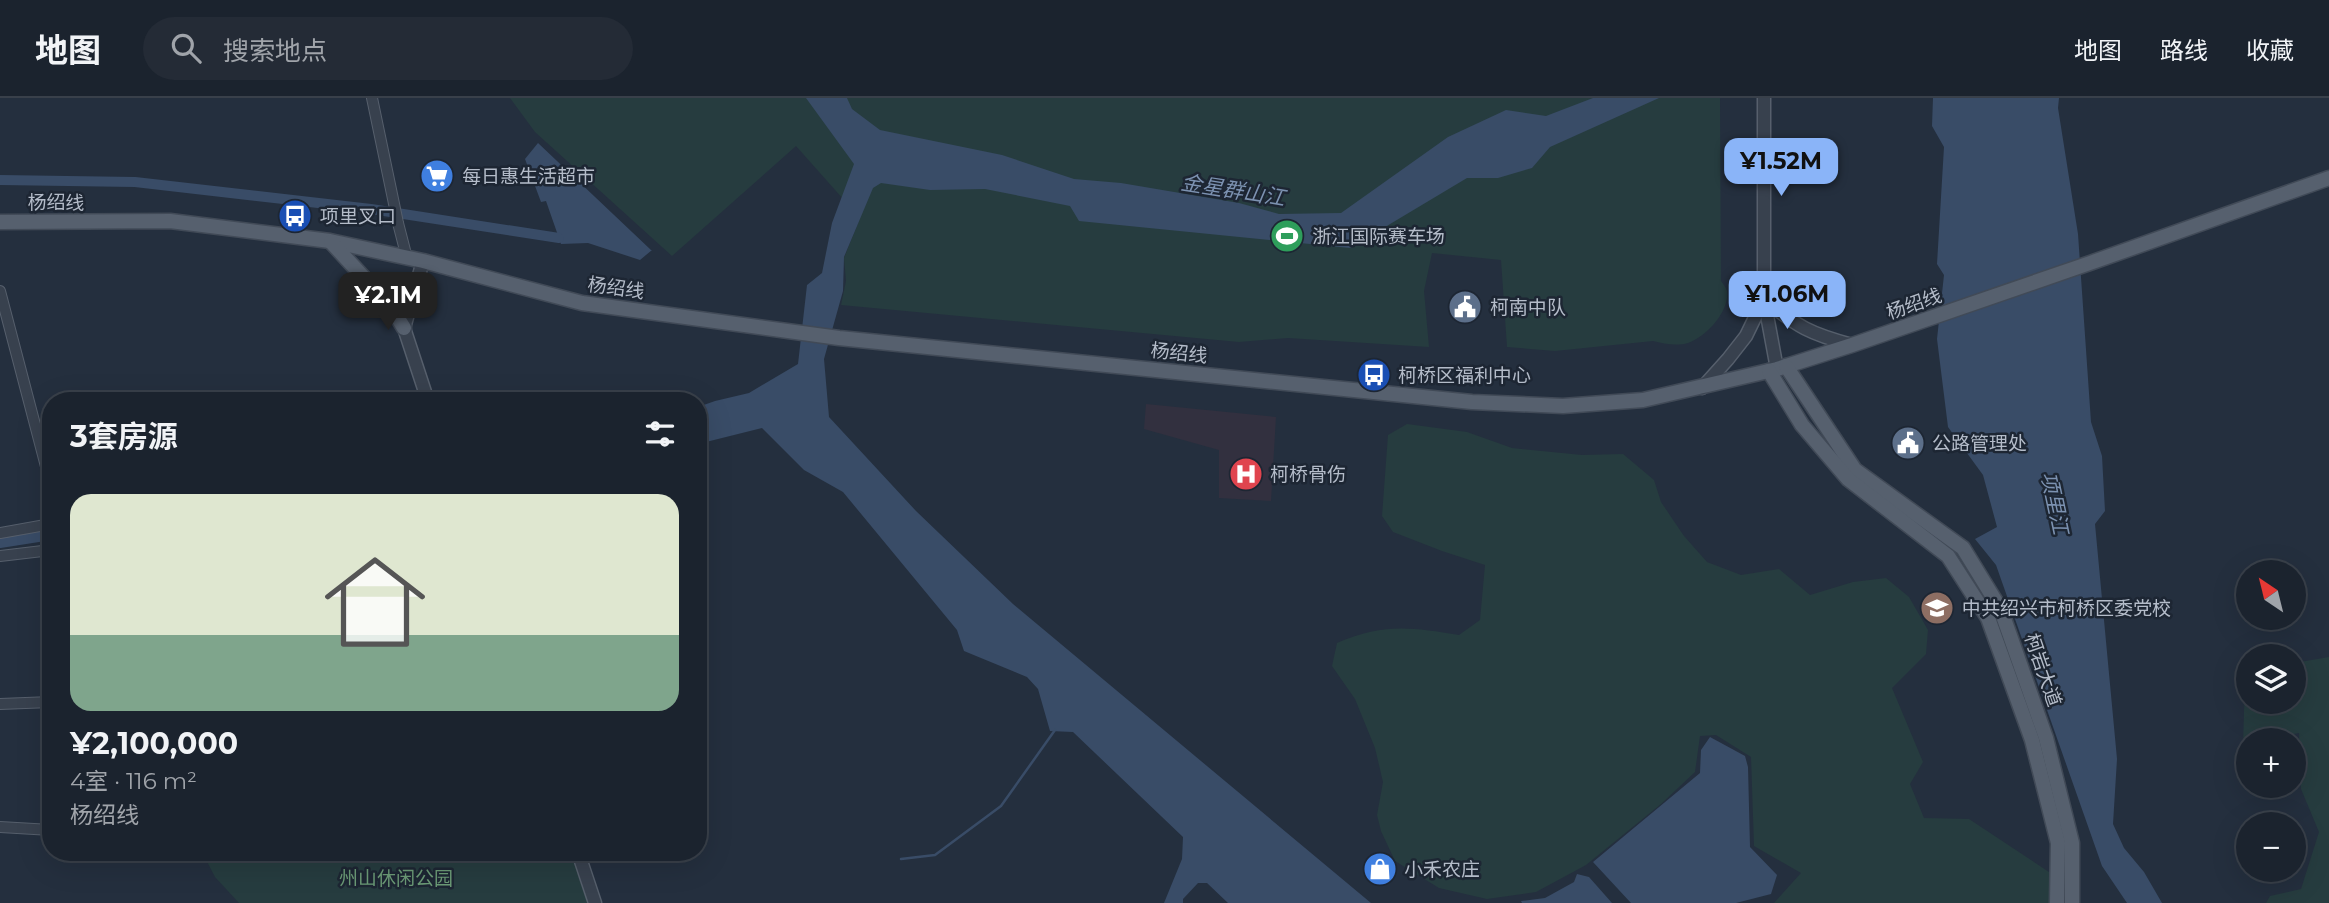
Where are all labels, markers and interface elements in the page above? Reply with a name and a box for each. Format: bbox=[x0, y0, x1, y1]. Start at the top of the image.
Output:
search box bbox=[143, 17, 633, 80]
icon: search bbox=[167, 29, 205, 67]
text: 地图 bbox=[35, 30, 101, 70]
text: 搜索地点 bbox=[223, 35, 327, 67]
text: 地图 bbox=[2074, 36, 2122, 65]
text: 路线 bbox=[2160, 36, 2208, 65]
text: 收藏 bbox=[2246, 36, 2294, 65]
pin: ¥1.52M bbox=[1724, 139, 1838, 198]
text: ¥1.52M bbox=[1740, 147, 1822, 175]
supermarket icon: 每日惠生活超市 bbox=[418, 157, 456, 195]
place label: 每日惠生活超市 bbox=[462, 165, 595, 188]
water label: 金星群山江 bbox=[1179, 169, 1289, 211]
street label: 杨绍线 bbox=[27, 191, 85, 214]
bus stop icon: 项里叉口 bbox=[276, 197, 314, 235]
place label: 项里叉口 bbox=[320, 205, 396, 228]
sports icon: 浙江国际赛车场 bbox=[1268, 217, 1306, 255]
place label: 浙江国际赛车场 bbox=[1312, 225, 1445, 248]
pin: ¥2.1M bbox=[339, 272, 437, 332]
pin: ¥1.06M bbox=[1730, 272, 1844, 331]
street label: 杨绍线 bbox=[586, 273, 646, 303]
text: ¥1.06M bbox=[1745, 280, 1829, 308]
text: ¥2.1M bbox=[354, 281, 422, 309]
street label: 杨绍线 bbox=[1883, 284, 1945, 324]
public building icon: 柯南中队 bbox=[1446, 288, 1484, 326]
place label: 柯南中队 bbox=[1490, 296, 1566, 319]
street label: 杨绍线 bbox=[1149, 339, 1209, 367]
bus stop icon: 柯桥区福利中心 bbox=[1355, 356, 1393, 394]
place label: 柯桥区福利中心 bbox=[1398, 364, 1531, 387]
icon: filters bbox=[641, 415, 679, 453]
text: 3套房源 bbox=[70, 418, 178, 455]
public building icon: 公路管理处 bbox=[1889, 424, 1927, 462]
place label: 公路管理处 bbox=[1932, 432, 2027, 455]
hospital icon: 柯桥骨伤 bbox=[1227, 455, 1265, 493]
place label: 柯桥骨伤 bbox=[1270, 463, 1346, 486]
water label: 项里江 bbox=[2036, 470, 2074, 538]
icon: home bbox=[312, 539, 438, 665]
north arrow bbox=[2236, 560, 2306, 630]
map controls bbox=[2236, 560, 2306, 882]
school or university icon: 中共绍兴市柯桥区委党校 bbox=[1918, 589, 1956, 627]
place label: 中共绍兴市柯桥区委党校 bbox=[1962, 597, 2171, 620]
street label: 柯岩大道 bbox=[2020, 630, 2066, 710]
button: layers bbox=[2236, 644, 2306, 714]
text: ¥2,100,000 bbox=[70, 725, 238, 762]
button: + bbox=[2236, 728, 2306, 798]
text: 4室 · 116 m² bbox=[70, 767, 197, 795]
text: 杨绍线 bbox=[70, 801, 139, 829]
button: − bbox=[2236, 812, 2306, 882]
shop icon: 小禾农庄 bbox=[1361, 850, 1399, 888]
place label: 小禾农庄 bbox=[1404, 858, 1480, 881]
park label: 州山休闲公园 bbox=[339, 867, 453, 890]

